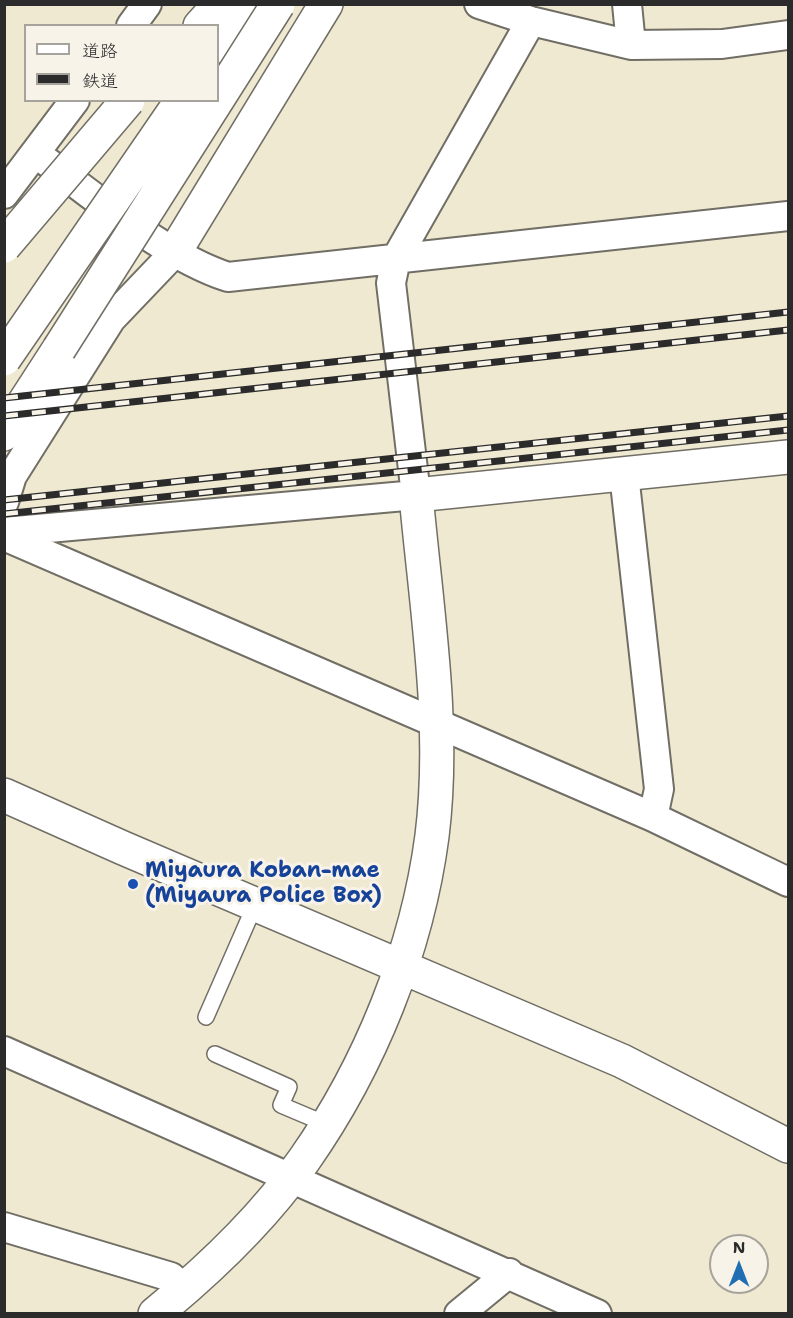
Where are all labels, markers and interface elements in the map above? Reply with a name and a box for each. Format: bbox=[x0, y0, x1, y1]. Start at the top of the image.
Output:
legend bbox=[24, 24, 219, 102]
text: 道路 bbox=[82, 39, 118, 63]
text: 鉄道 bbox=[82, 69, 118, 93]
place label: Miyaura Koban-mae (Miyaura Police Box) bbox=[145, 858, 382, 909]
marker: Miyaura Koban-mae (Miyaura Police Box) bbox=[126, 877, 140, 891]
north arrow bbox=[709, 1234, 769, 1294]
text: N bbox=[733, 1237, 745, 1258]

